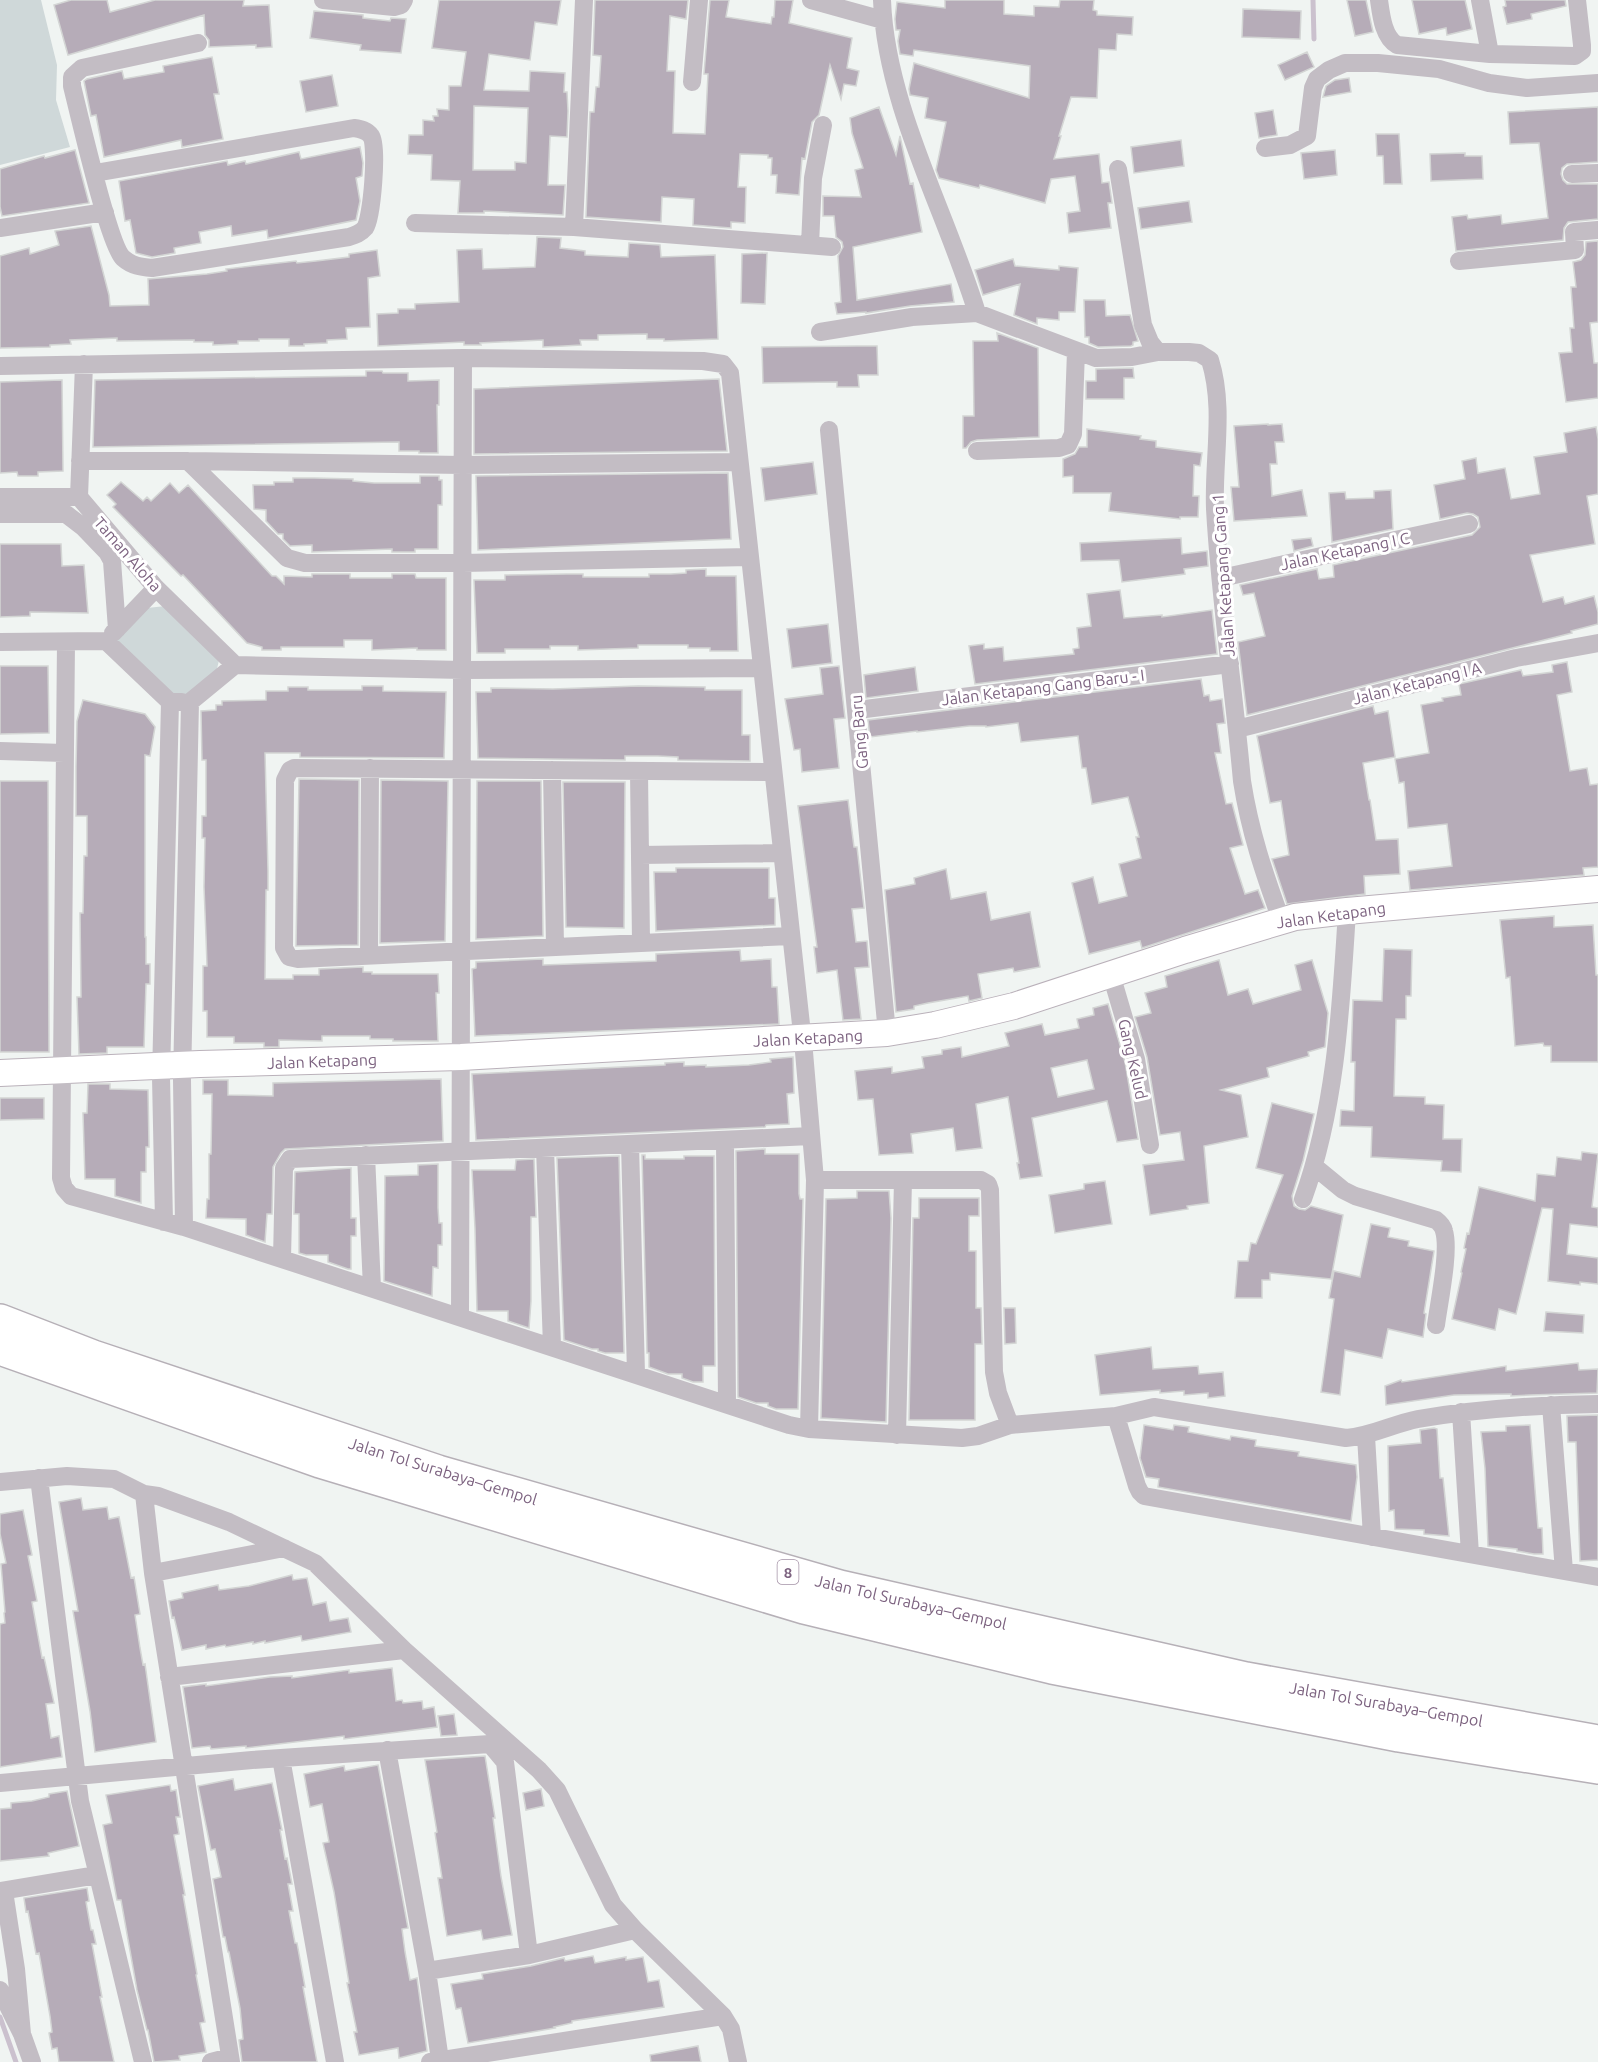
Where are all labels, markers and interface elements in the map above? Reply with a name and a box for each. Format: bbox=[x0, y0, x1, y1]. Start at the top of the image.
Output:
street label: Jalan Ketapang Gang 1 bbox=[1208, 493, 1238, 657]
street label: Taman Aloha bbox=[91, 513, 165, 595]
street label: Jalan Ketapang I C bbox=[1279, 529, 1411, 573]
street label: Jalan Ketapang I A bbox=[1351, 658, 1484, 708]
street label: Jalan Ketapang Gang Baru - I bbox=[941, 666, 1145, 708]
street label: Gang Baru bbox=[847, 694, 871, 770]
street label: Jalan Ketapang bbox=[1275, 898, 1387, 932]
street label: Gang Kelud bbox=[1115, 1017, 1151, 1101]
street label: Jalan Ketapang bbox=[753, 1026, 863, 1050]
street label: Jalan Ketapang bbox=[267, 1050, 377, 1072]
street label: Jalan Tol Surabaya–Gempol bbox=[347, 1434, 539, 1508]
road number: 8 bbox=[778, 1560, 798, 1584]
street label: Jalan Tol Surabaya–Gempol bbox=[813, 1571, 1009, 1633]
street label: Jalan Tol Surabaya–Gempol bbox=[1288, 1678, 1484, 1730]

